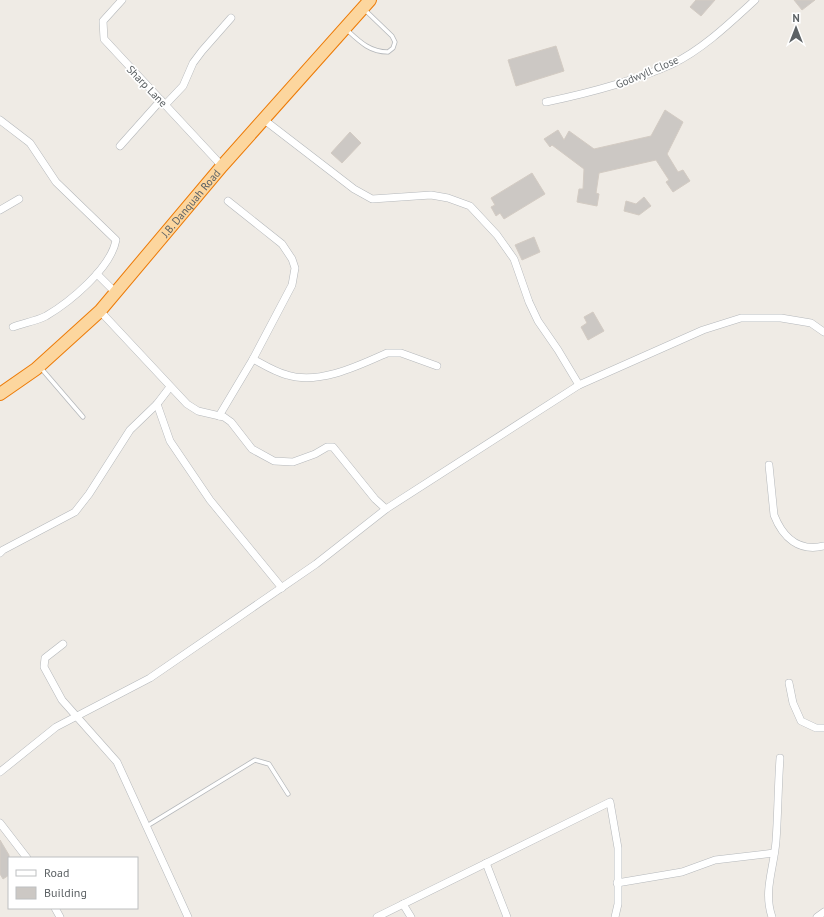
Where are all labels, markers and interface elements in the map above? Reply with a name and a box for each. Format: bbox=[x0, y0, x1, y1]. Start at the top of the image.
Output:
north arrow bbox=[776, 8, 816, 48]
text: N bbox=[792, 11, 800, 25]
street label: Godwyll Close bbox=[614, 52, 681, 91]
street label: Sharp Lane bbox=[124, 62, 171, 110]
street label: J.B. Danquah Road bbox=[157, 166, 223, 241]
legend bbox=[8, 857, 138, 909]
text: Road bbox=[44, 865, 69, 880]
text: Building bbox=[44, 885, 87, 900]

